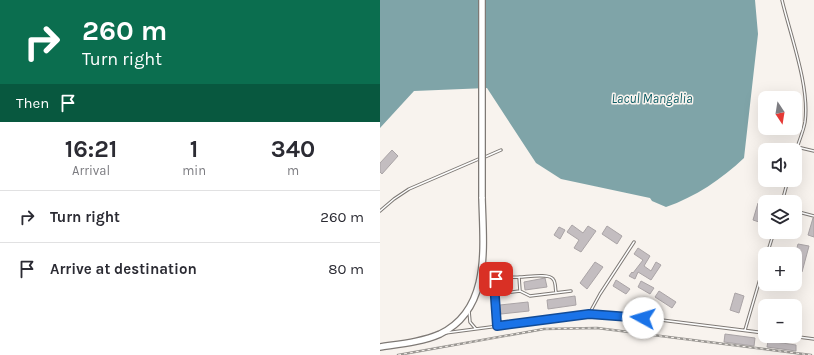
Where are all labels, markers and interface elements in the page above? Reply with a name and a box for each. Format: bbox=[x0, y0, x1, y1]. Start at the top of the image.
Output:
text: 260 m bbox=[82, 14, 167, 47]
icon: right bbox=[16, 16, 68, 68]
text: Turn right bbox=[82, 48, 162, 70]
water label: Lacul Mangalia bbox=[611, 91, 693, 106]
north arrow bbox=[758, 91, 802, 135]
map controls bbox=[758, 91, 802, 343]
icon: arrive bbox=[57, 92, 79, 114]
text: Then bbox=[16, 94, 49, 112]
text: 16:21 bbox=[65, 135, 117, 163]
text: 1 bbox=[190, 135, 198, 163]
text: 340 bbox=[271, 135, 315, 163]
button: sound bbox=[758, 143, 802, 187]
text: Arrival bbox=[72, 163, 110, 178]
text: min bbox=[182, 163, 206, 178]
text: m bbox=[287, 163, 299, 178]
button: layers bbox=[758, 195, 802, 239]
icon: right bbox=[16, 206, 38, 228]
text: Turn right bbox=[50, 208, 120, 226]
text: 260 m bbox=[320, 208, 364, 226]
button: + bbox=[758, 247, 802, 291]
icon: arrive bbox=[16, 258, 38, 280]
text: Arrive at destination bbox=[50, 260, 197, 278]
text: 80 m bbox=[328, 260, 364, 278]
pin bbox=[479, 262, 513, 296]
icon: arrive bbox=[485, 268, 507, 290]
position arrow bbox=[622, 297, 664, 339]
button: − bbox=[758, 299, 802, 343]

